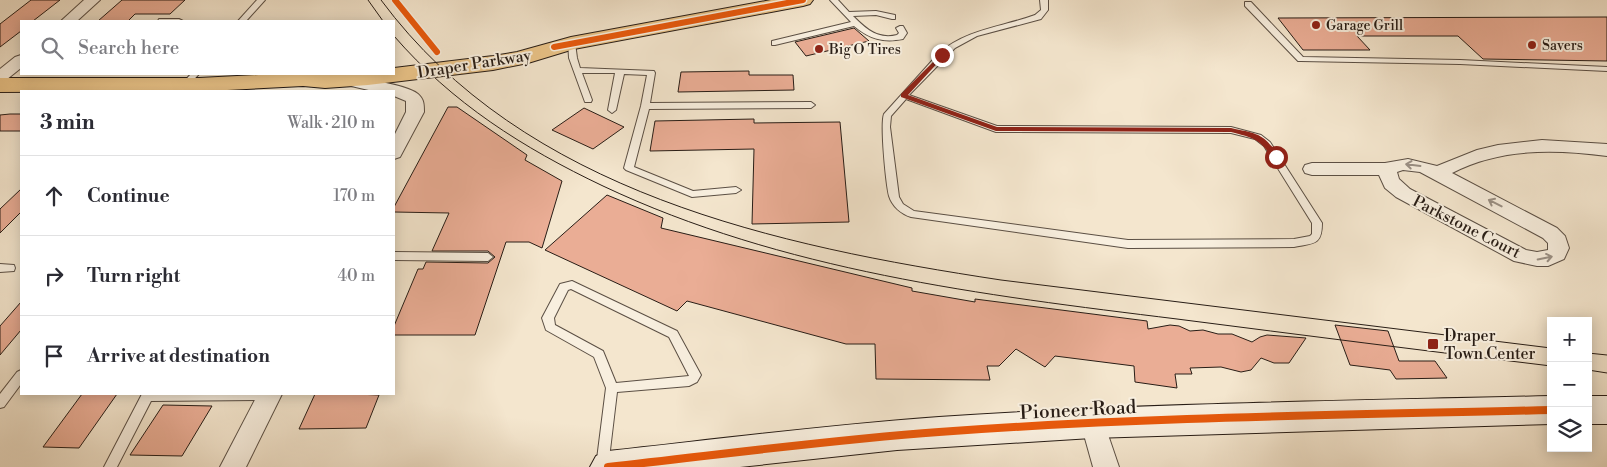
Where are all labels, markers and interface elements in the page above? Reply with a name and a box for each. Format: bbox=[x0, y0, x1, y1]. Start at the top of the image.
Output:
place label: Garage Grill bbox=[1326, 17, 1403, 35]
marker: Garage Grill bbox=[1310, 19, 1322, 31]
search box bbox=[20, 20, 395, 75]
icon: search bbox=[38, 34, 66, 62]
text: Search here bbox=[78, 36, 179, 60]
place label: Savers bbox=[1542, 37, 1583, 55]
marker: Savers bbox=[1526, 39, 1538, 51]
place label: Big O Tires bbox=[828, 41, 901, 59]
marker: Big O Tires bbox=[813, 43, 825, 55]
route end bbox=[931, 44, 954, 67]
street label: Draper Parkway bbox=[416, 45, 533, 83]
text: 3 min bbox=[40, 110, 95, 136]
text: Walk · 210 m bbox=[287, 113, 375, 133]
route start bbox=[1265, 146, 1288, 169]
one-way arrow bbox=[1405, 160, 1421, 170]
icon: ahead bbox=[40, 182, 68, 210]
text: Continue bbox=[87, 184, 170, 208]
text: 170 m bbox=[333, 186, 375, 206]
street label: Parkstone Court bbox=[1409, 191, 1524, 263]
one-way arrow bbox=[1488, 198, 1503, 208]
one-way arrow bbox=[1537, 252, 1553, 262]
icon: right bbox=[40, 262, 68, 290]
text: Turn right bbox=[87, 264, 180, 288]
text: 40 m bbox=[338, 266, 375, 286]
map controls bbox=[1547, 317, 1592, 452]
button: + bbox=[1547, 317, 1592, 362]
place label: Draper Town Center bbox=[1444, 326, 1536, 364]
marker: Draper Town Center bbox=[1426, 337, 1440, 351]
icon: arrive bbox=[40, 342, 68, 370]
text: Arrive at destination bbox=[87, 344, 270, 368]
button: − bbox=[1547, 362, 1592, 407]
street label: Pioneer Road bbox=[1019, 395, 1137, 425]
button: layers bbox=[1547, 407, 1592, 452]

